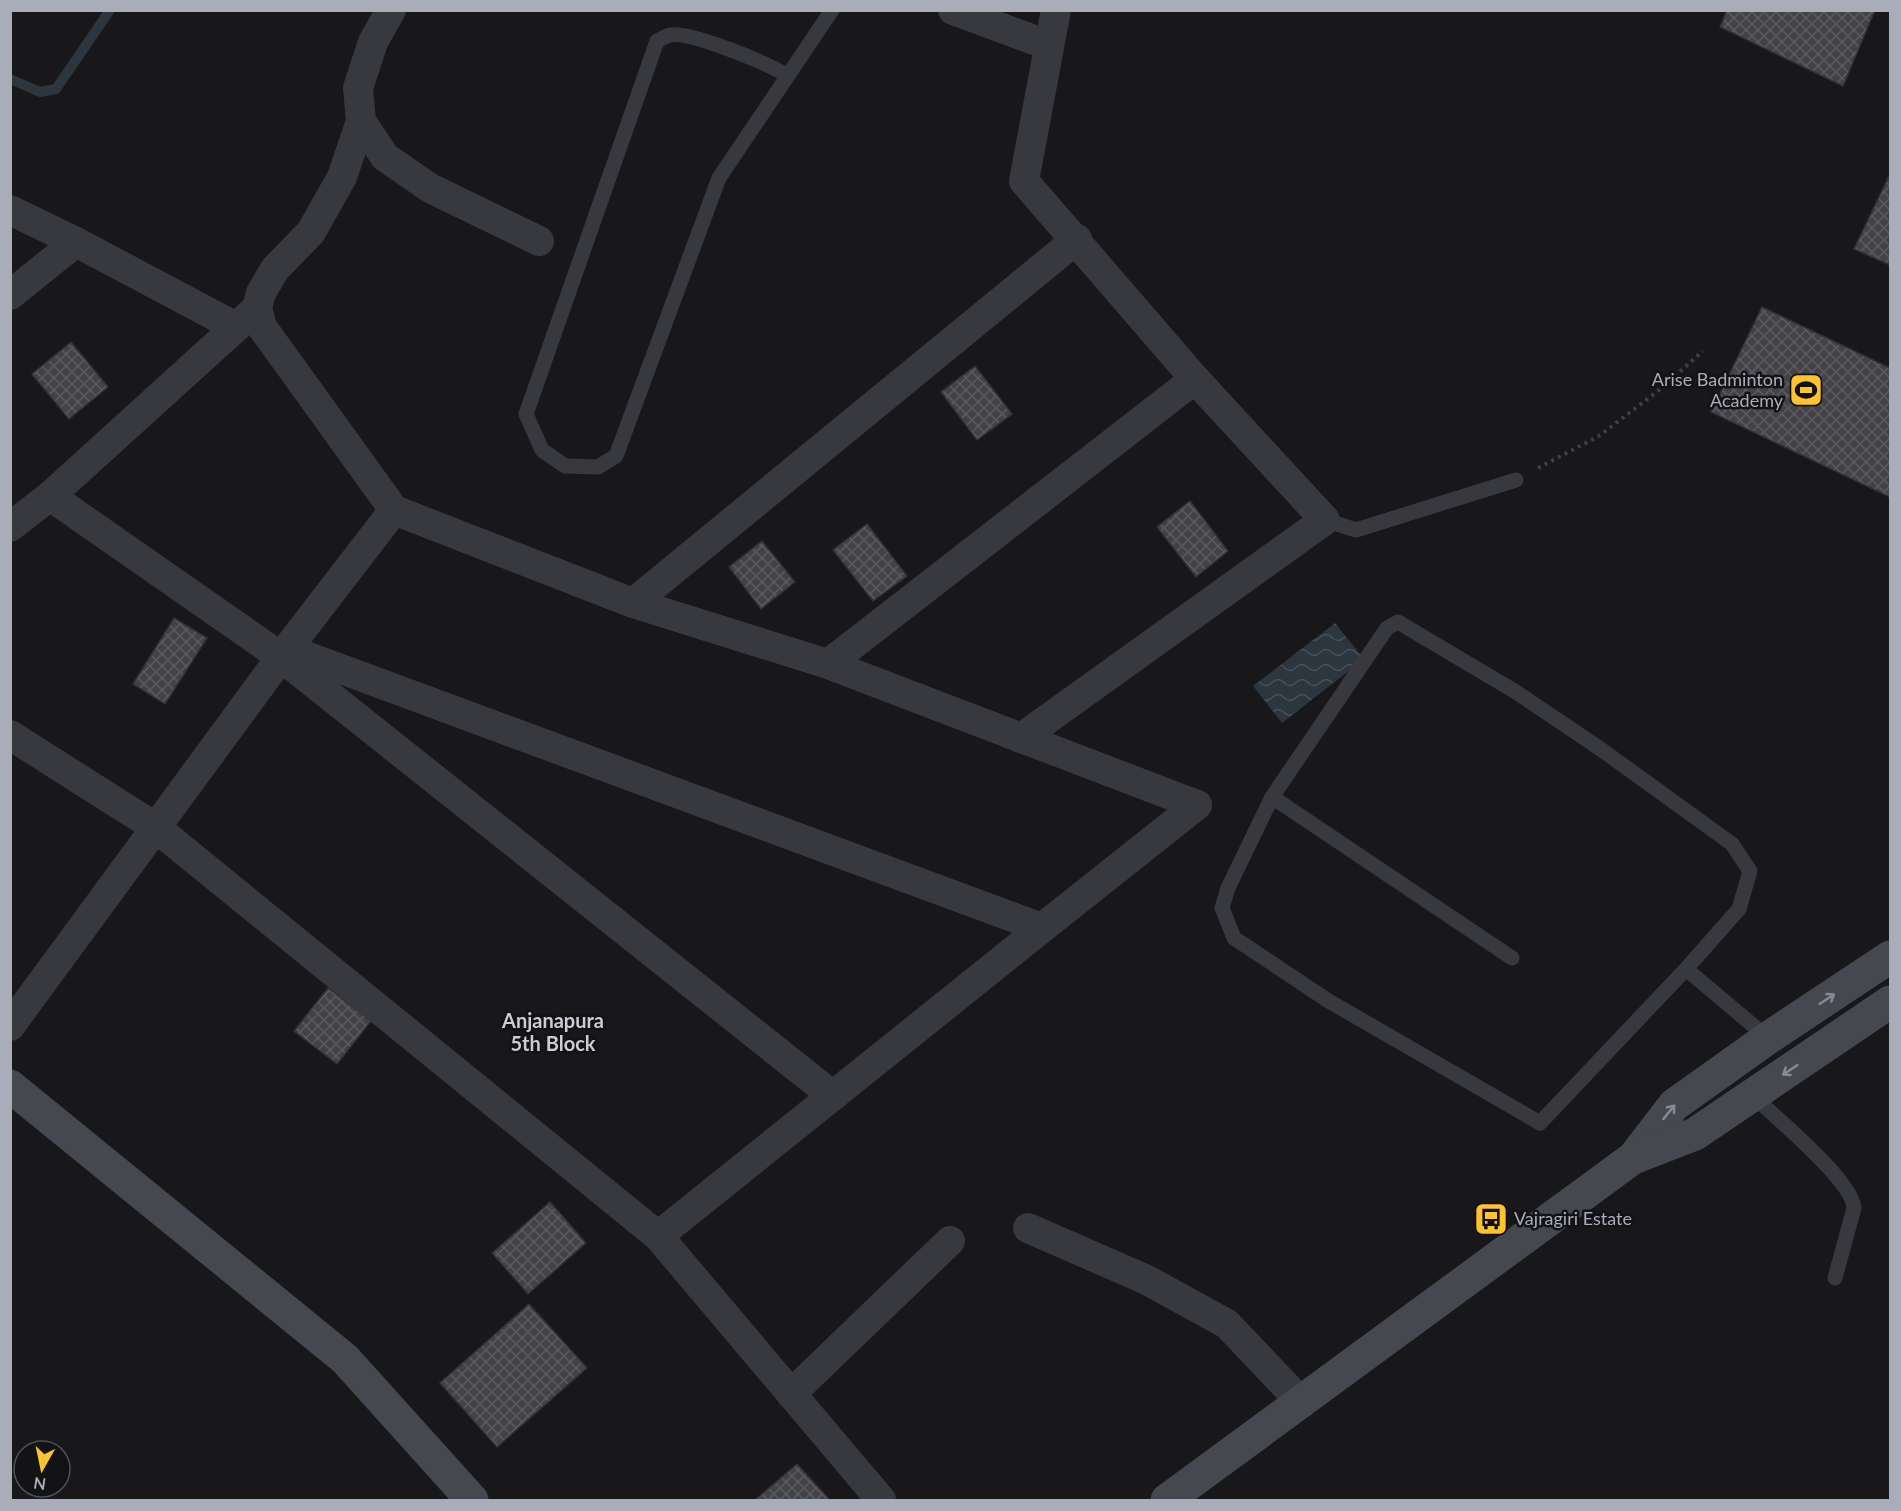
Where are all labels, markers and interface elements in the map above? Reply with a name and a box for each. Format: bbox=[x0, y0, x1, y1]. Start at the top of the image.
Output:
place label: Arise Badminton Academy bbox=[1652, 368, 1784, 411]
sports icon: Arise Badminton Academy bbox=[1788, 372, 1824, 408]
one-way arrow bbox=[1819, 993, 1835, 1005]
district label: Anjanapura 5th Block bbox=[501, 1008, 604, 1055]
one-way arrow bbox=[1782, 1064, 1799, 1076]
one-way arrow bbox=[1663, 1104, 1676, 1120]
bus stop icon: Vajragiri Estate bbox=[1473, 1201, 1509, 1237]
place label: Vajragiri Estate bbox=[1514, 1207, 1632, 1229]
north arrow bbox=[12, 1439, 72, 1499]
text: N bbox=[32, 1474, 47, 1495]

